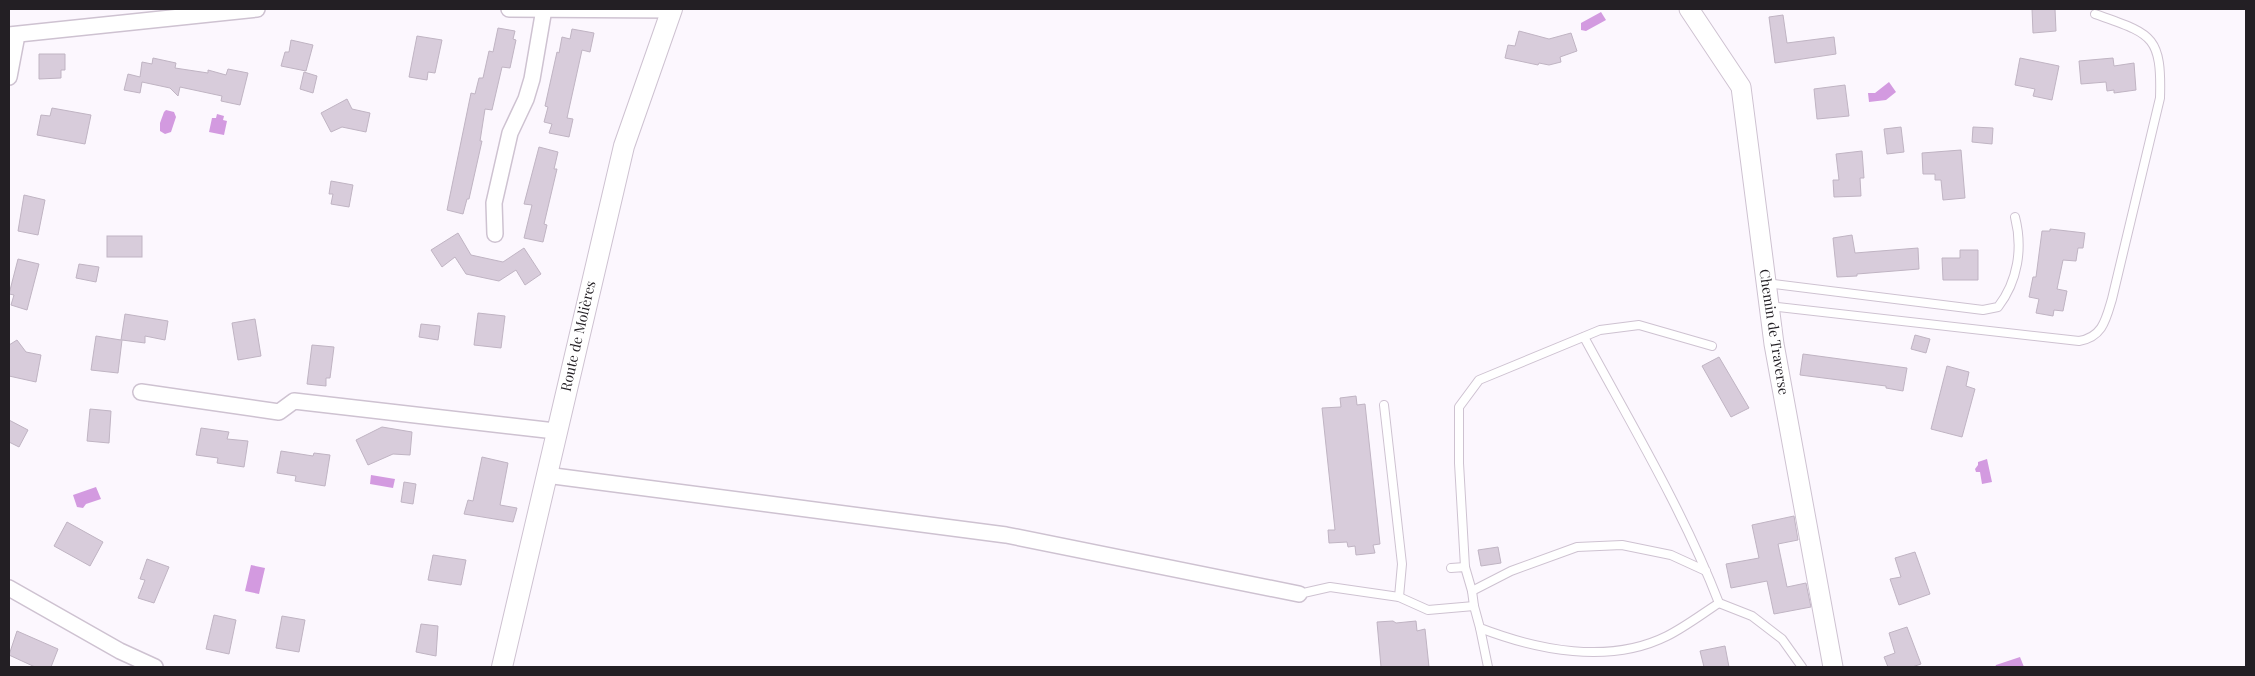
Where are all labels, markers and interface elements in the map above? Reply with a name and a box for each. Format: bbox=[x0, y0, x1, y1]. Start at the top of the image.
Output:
street label: Chemin de Traverse bbox=[1755, 268, 1794, 396]
street label: Route de Molières bbox=[556, 279, 599, 393]

